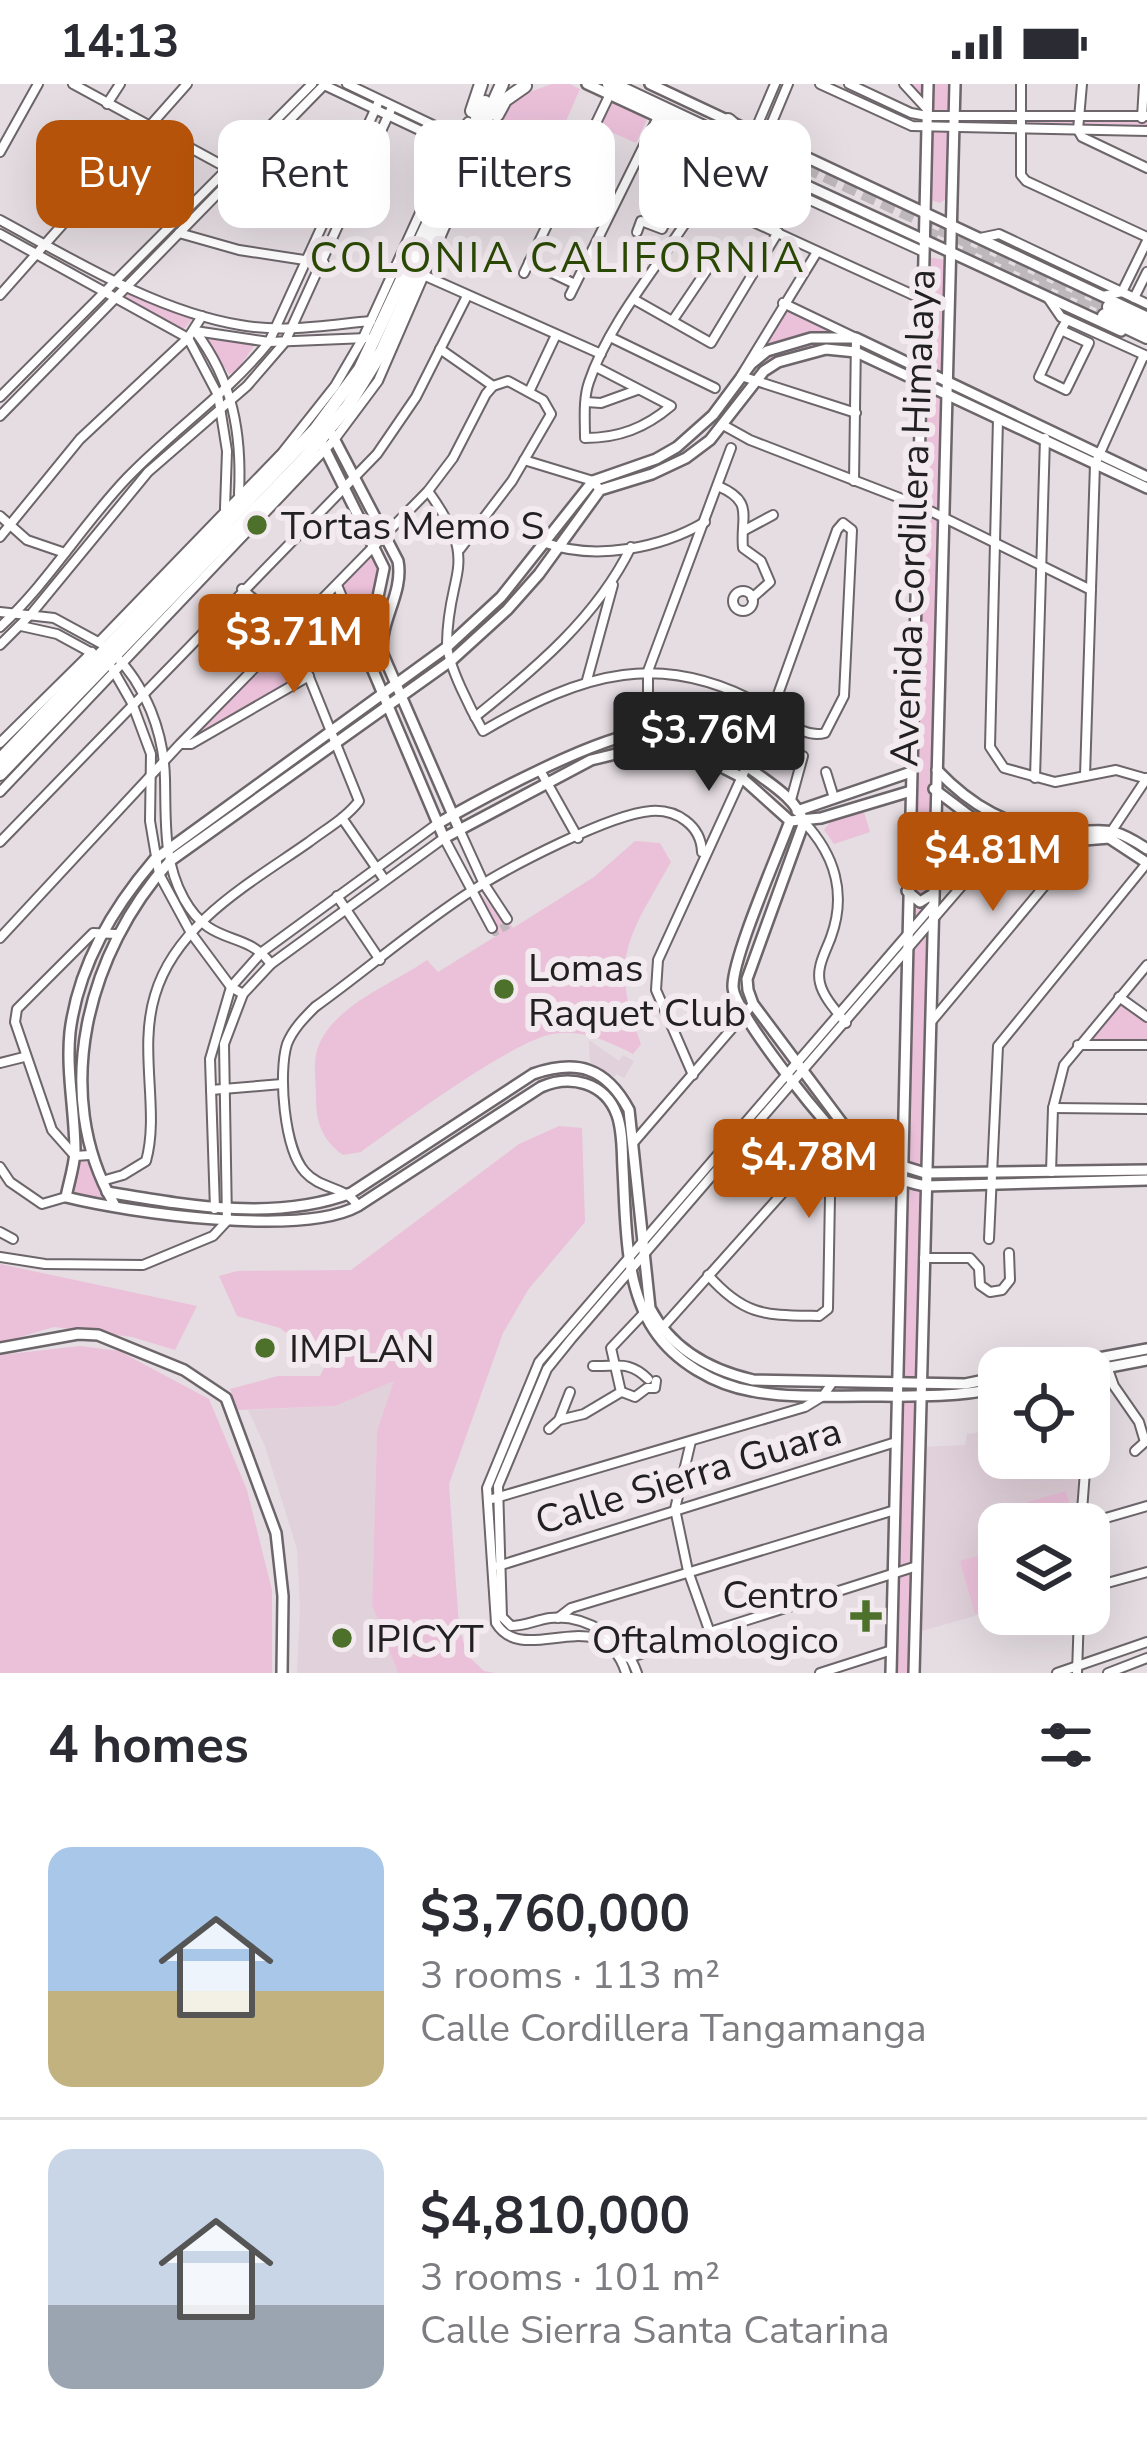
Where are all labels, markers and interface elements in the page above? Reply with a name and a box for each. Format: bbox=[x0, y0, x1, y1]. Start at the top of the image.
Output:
text: 14:13 bbox=[60, 12, 179, 73]
chip: Buy bbox=[36, 120, 194, 228]
chip: Rent bbox=[218, 120, 390, 228]
chip: Filters bbox=[414, 120, 615, 228]
chip: New bbox=[639, 120, 811, 228]
district label: COLONIA CALIFORNIA bbox=[309, 230, 807, 287]
street label: Avenida Cordillera Himalaya bbox=[878, 268, 949, 768]
place label: Tortas Memo S bbox=[281, 500, 544, 553]
marker: Tortas Memo S bbox=[244, 512, 270, 538]
pin: $3.71M bbox=[196, 594, 392, 696]
text: $3.71M bbox=[225, 606, 363, 659]
pin: $3.76M bbox=[611, 692, 807, 794]
text: $3.76M bbox=[640, 704, 778, 757]
pin: $4.81M bbox=[895, 812, 1091, 914]
text: $4.81M bbox=[924, 824, 1062, 877]
place label: Lomas Raquet Club bbox=[528, 942, 746, 1040]
marker: Lomas Raquet Club bbox=[491, 976, 517, 1002]
pin: $4.78M bbox=[711, 1119, 907, 1221]
text: $4.78M bbox=[740, 1131, 878, 1184]
place label: IMPLAN bbox=[289, 1323, 435, 1376]
marker: IMPLAN bbox=[252, 1335, 278, 1361]
map controls bbox=[978, 1347, 1110, 1635]
button: locate bbox=[978, 1347, 1110, 1479]
street label: Calle Sierra Guara bbox=[529, 1405, 848, 1548]
button: layers bbox=[978, 1503, 1110, 1635]
place label: Centro Oftalmologico bbox=[592, 1569, 839, 1667]
marker: Centro Oftalmologico bbox=[850, 1600, 882, 1632]
place label: IPICYT bbox=[366, 1613, 484, 1666]
marker: IPICYT bbox=[329, 1625, 355, 1651]
text: 4 homes bbox=[48, 1710, 249, 1780]
icon: filters bbox=[1033, 1712, 1099, 1778]
text: $3,760,000 bbox=[420, 1879, 690, 1949]
icon: home bbox=[144, 1895, 288, 2039]
text: 3 rooms · 113 m² bbox=[420, 1949, 720, 2002]
text: Calle Cordillera Tangamanga bbox=[420, 2002, 927, 2055]
text: $4,810,000 bbox=[420, 2181, 690, 2251]
icon: home bbox=[144, 2197, 288, 2341]
text: 3 rooms · 101 m² bbox=[420, 2251, 720, 2304]
text: Calle Sierra Santa Catarina bbox=[420, 2304, 890, 2357]

